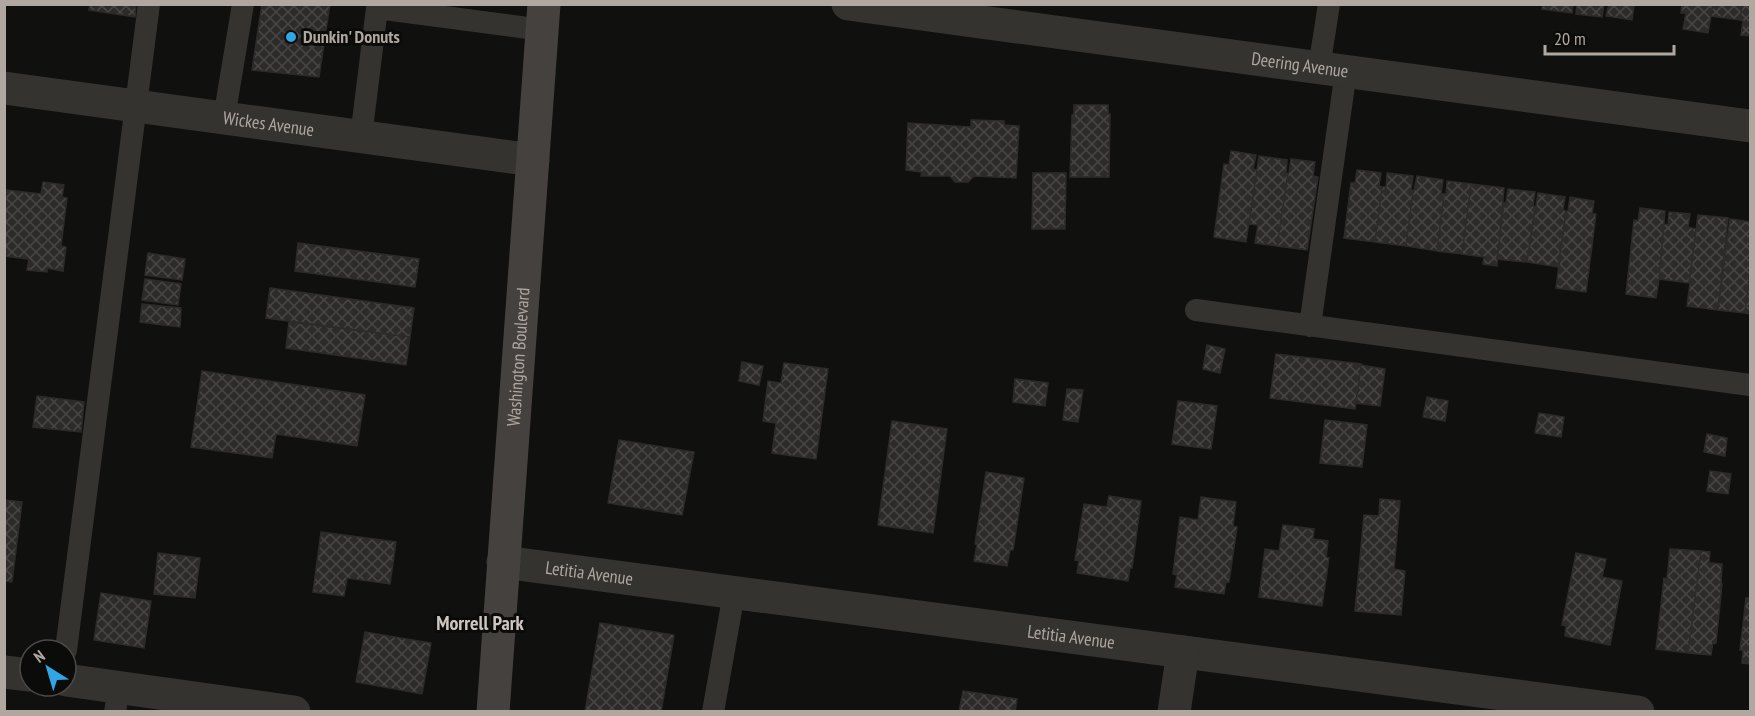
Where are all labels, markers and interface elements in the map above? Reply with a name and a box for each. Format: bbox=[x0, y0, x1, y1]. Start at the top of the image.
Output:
scale bar bbox=[1545, 18, 1674, 56]
place label: Dunkin' Donuts bbox=[303, 25, 400, 48]
text: 20 m bbox=[1554, 27, 1586, 50]
marker: Dunkin' Donuts bbox=[284, 30, 298, 44]
street label: Deering Avenue bbox=[1250, 47, 1350, 83]
street label: Wickes Avenue bbox=[222, 106, 316, 141]
street label: Washington Boulevard bbox=[502, 287, 535, 427]
street label: Letitia Avenue bbox=[544, 556, 634, 590]
district label: Morrell Park bbox=[436, 610, 525, 636]
street label: Letitia Avenue bbox=[1026, 619, 1116, 654]
north arrow bbox=[18, 638, 78, 698]
text: N bbox=[30, 645, 48, 667]

